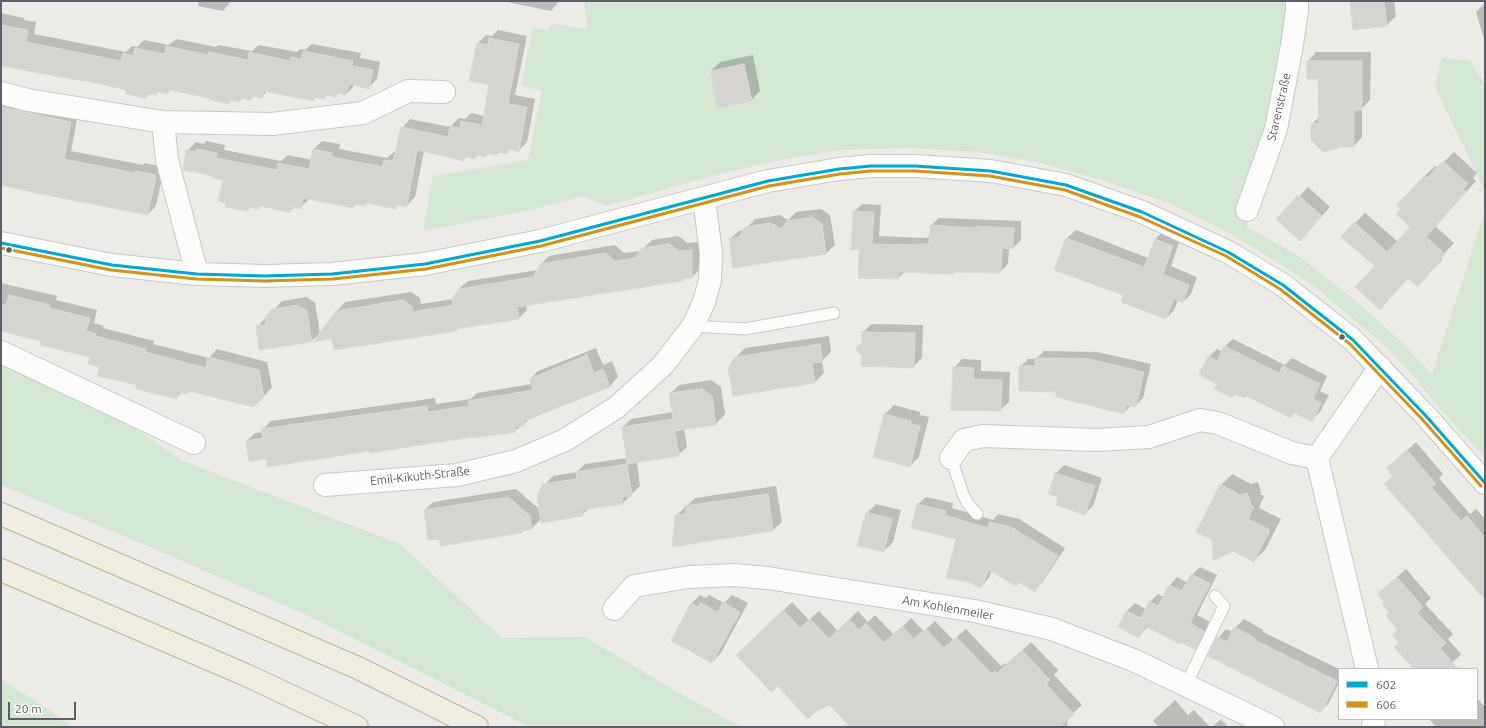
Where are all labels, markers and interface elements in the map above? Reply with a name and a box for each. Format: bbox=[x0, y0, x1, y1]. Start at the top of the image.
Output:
street label: Starenstraße bbox=[1264, 71, 1294, 143]
unlabelled marker bbox=[4, 245, 14, 255]
unlabelled marker bbox=[1337, 332, 1347, 342]
street label: Emil-Kikuth-Straße bbox=[369, 464, 471, 488]
street label: Am Kohlenmeiler bbox=[901, 593, 995, 623]
legend bbox=[1338, 668, 1478, 720]
text: 602 bbox=[1376, 678, 1396, 691]
scale bar bbox=[10, 694, 78, 720]
text: 606 bbox=[1376, 698, 1396, 711]
text: 20 m bbox=[15, 702, 42, 715]

